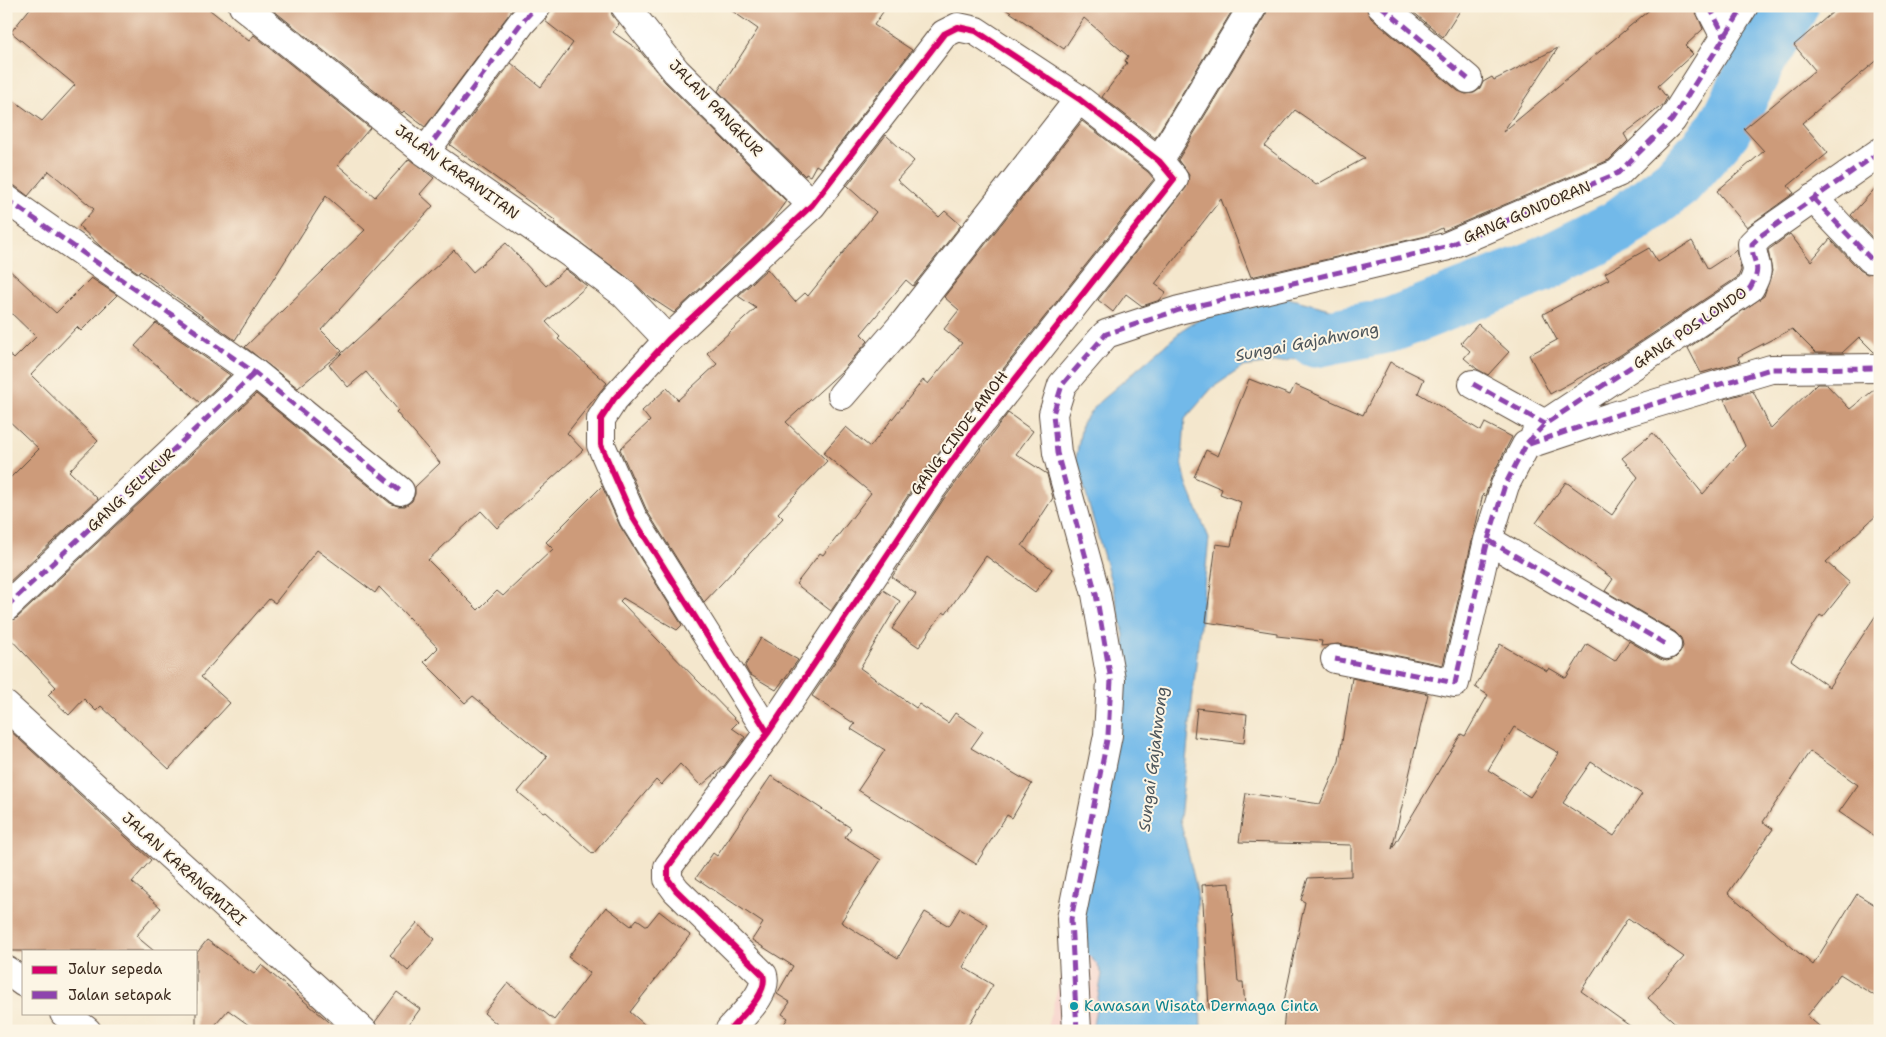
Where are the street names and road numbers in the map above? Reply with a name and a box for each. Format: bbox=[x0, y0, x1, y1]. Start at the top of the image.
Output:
street label: JALAN PANGKUR bbox=[665, 55, 767, 161]
street label: JALAN KARAWITAN bbox=[391, 120, 523, 224]
street label: GANG GONDORAN bbox=[1460, 176, 1594, 248]
street label: GANG POS LONDO bbox=[1629, 282, 1751, 374]
street label: GANG CINDE AMOH bbox=[906, 367, 1012, 499]
street label: GANG SELIKUR bbox=[83, 444, 179, 536]
street label: JALAN KARANGMIRI bbox=[118, 808, 250, 930]

